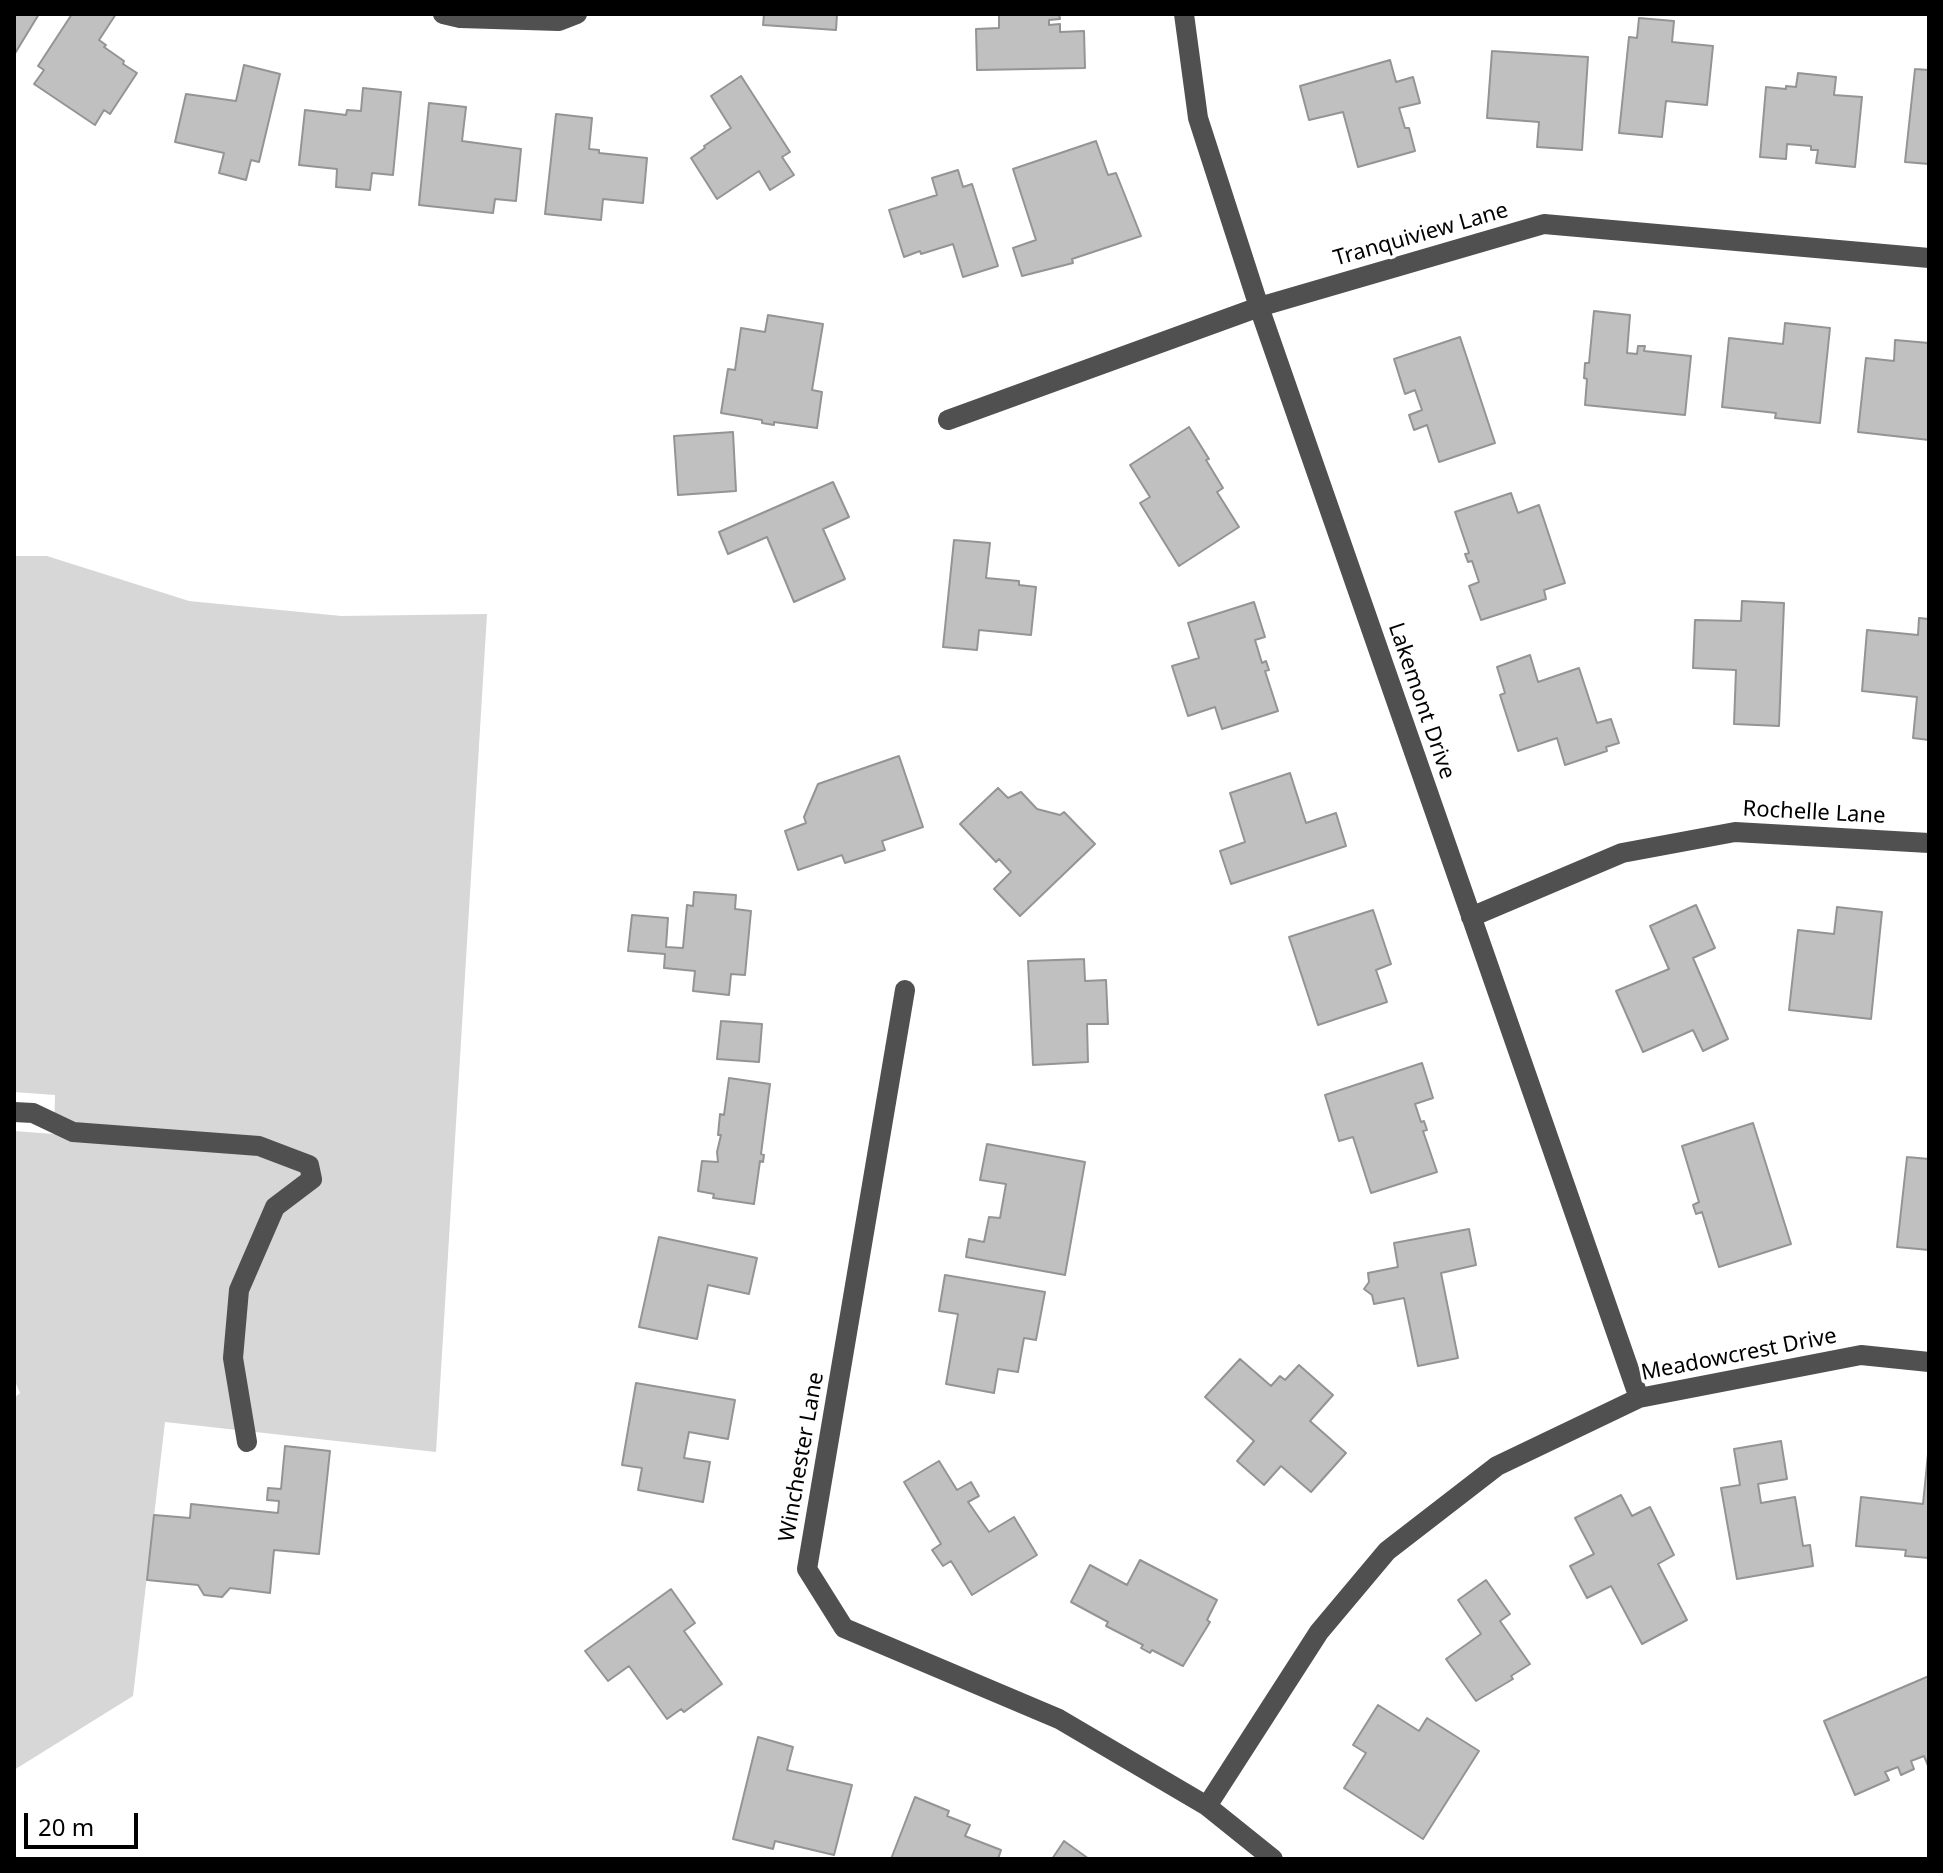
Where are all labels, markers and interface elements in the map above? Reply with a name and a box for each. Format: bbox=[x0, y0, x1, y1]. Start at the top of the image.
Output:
street label: Tranquiview Lane bbox=[1331, 197, 1511, 273]
street label: Lakemont Drive bbox=[1382, 619, 1460, 783]
street label: Rochelle Lane bbox=[1742, 796, 1886, 830]
street label: Meadowcrest Drive bbox=[1639, 1323, 1839, 1387]
street label: Winchester Lane bbox=[774, 1370, 830, 1544]
scale bar bbox=[28, 1797, 142, 1847]
text: 20 m bbox=[38, 1810, 94, 1843]

